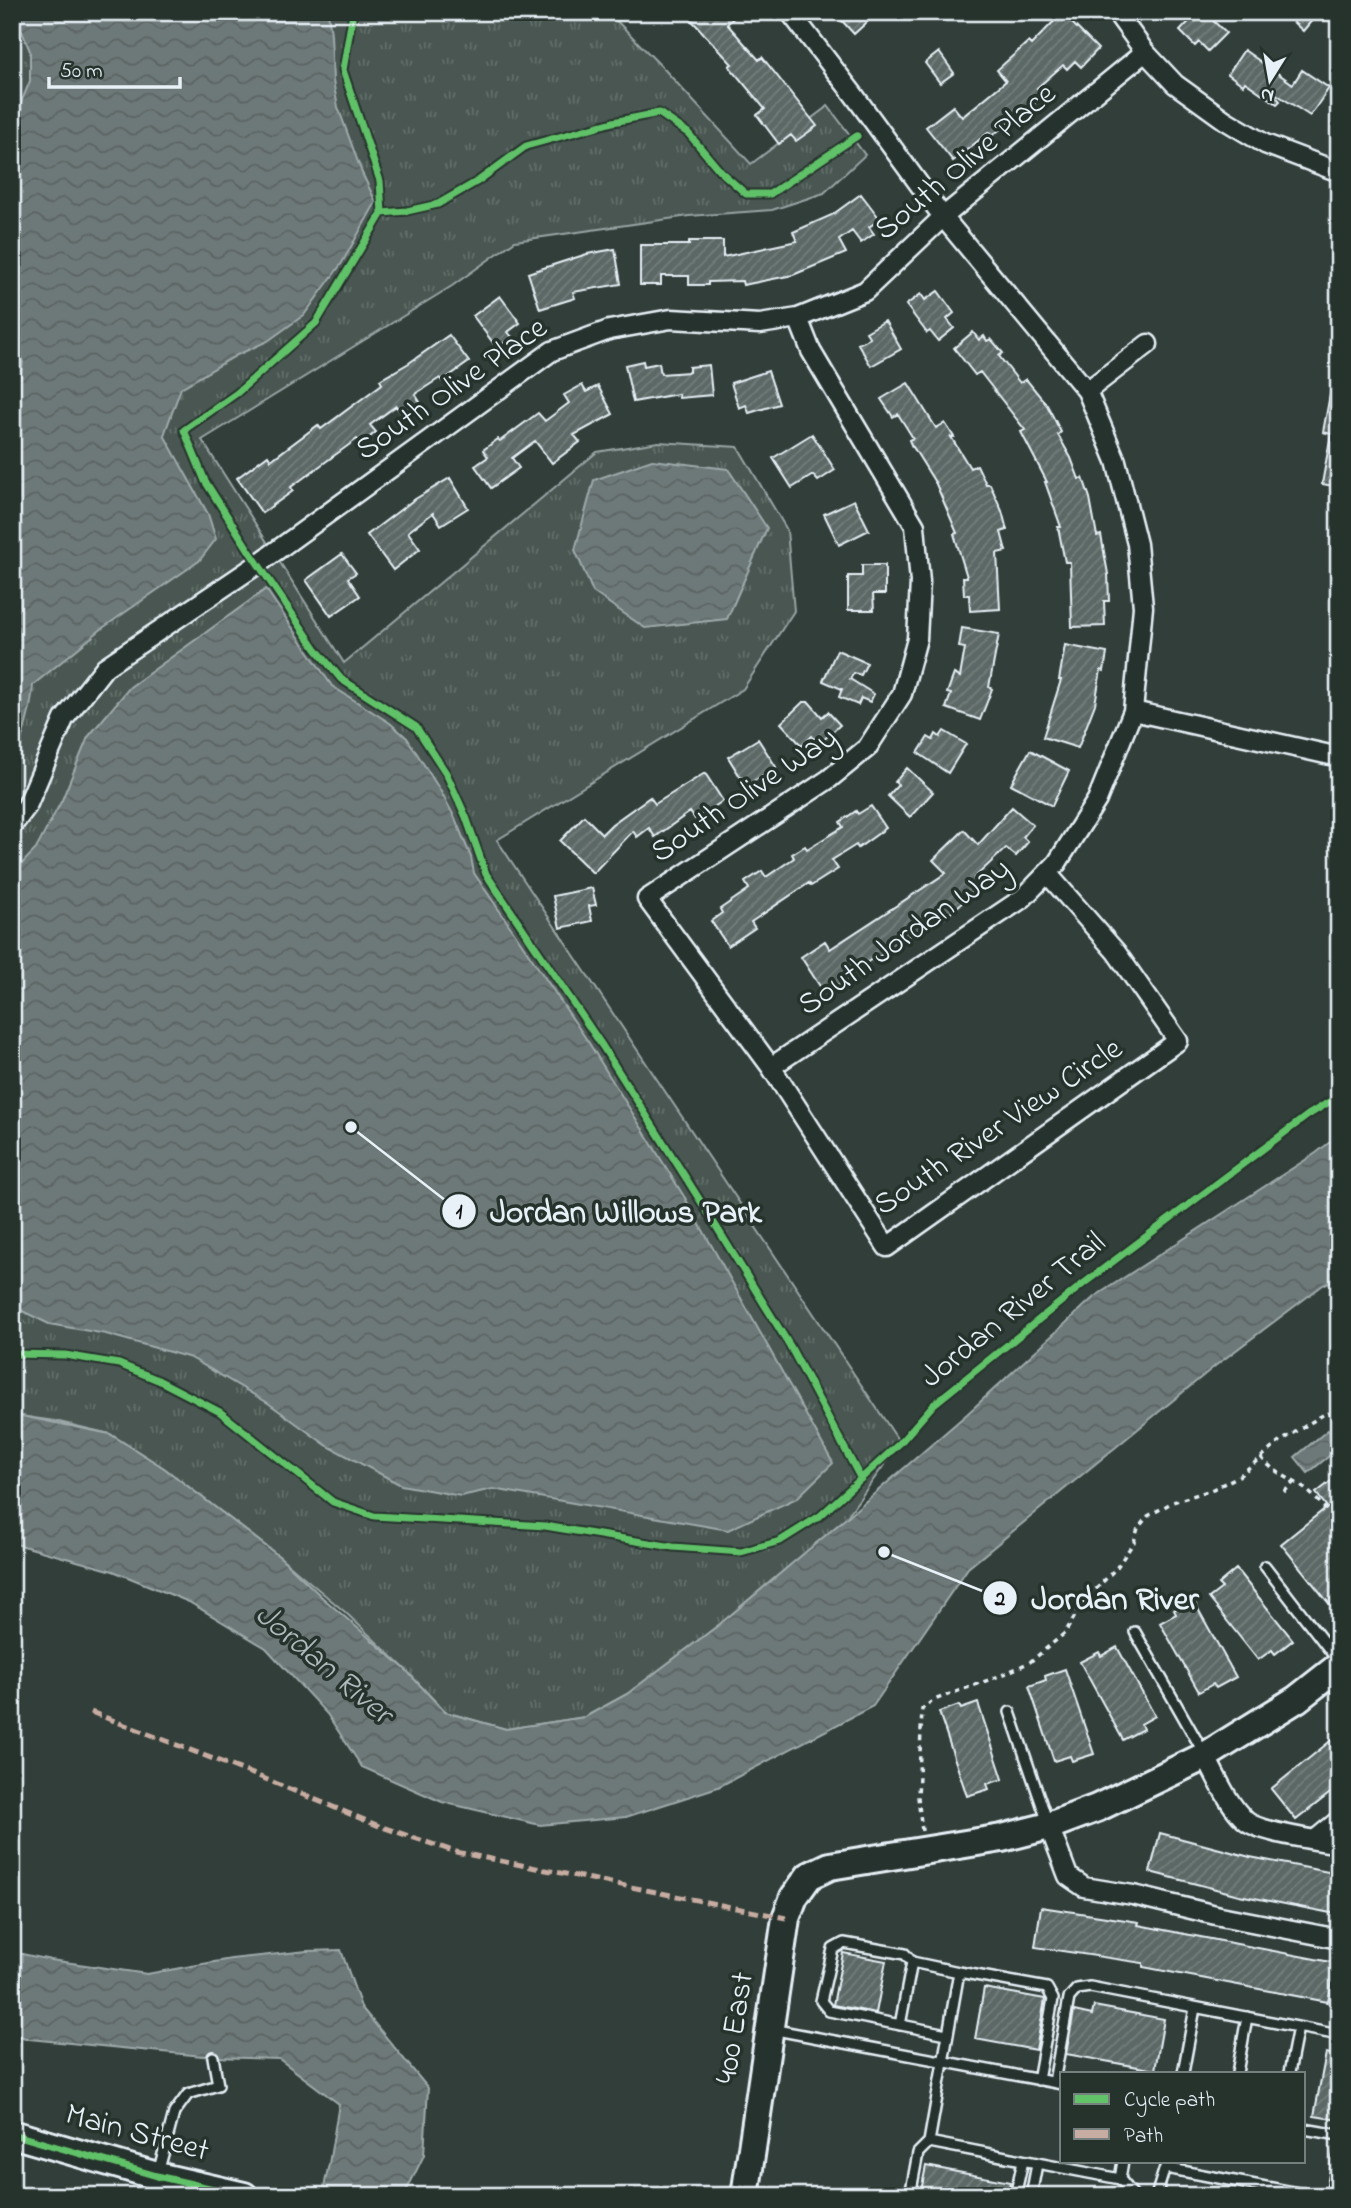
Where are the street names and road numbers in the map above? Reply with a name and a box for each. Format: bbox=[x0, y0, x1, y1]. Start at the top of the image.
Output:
street label: South Olive Place bbox=[865, 72, 1068, 253]
street label: South Olive Place bbox=[346, 306, 558, 474]
street label: South Olive Way bbox=[642, 716, 848, 876]
street label: South Jordan Way bbox=[789, 847, 1021, 1029]
street label: South River View Circle bbox=[865, 1027, 1133, 1229]
street label: Jordan River Trail bbox=[911, 1221, 1117, 1401]
street label: 400 East bbox=[704, 1969, 768, 2087]
street label: Main Street bbox=[60, 2092, 214, 2176]

